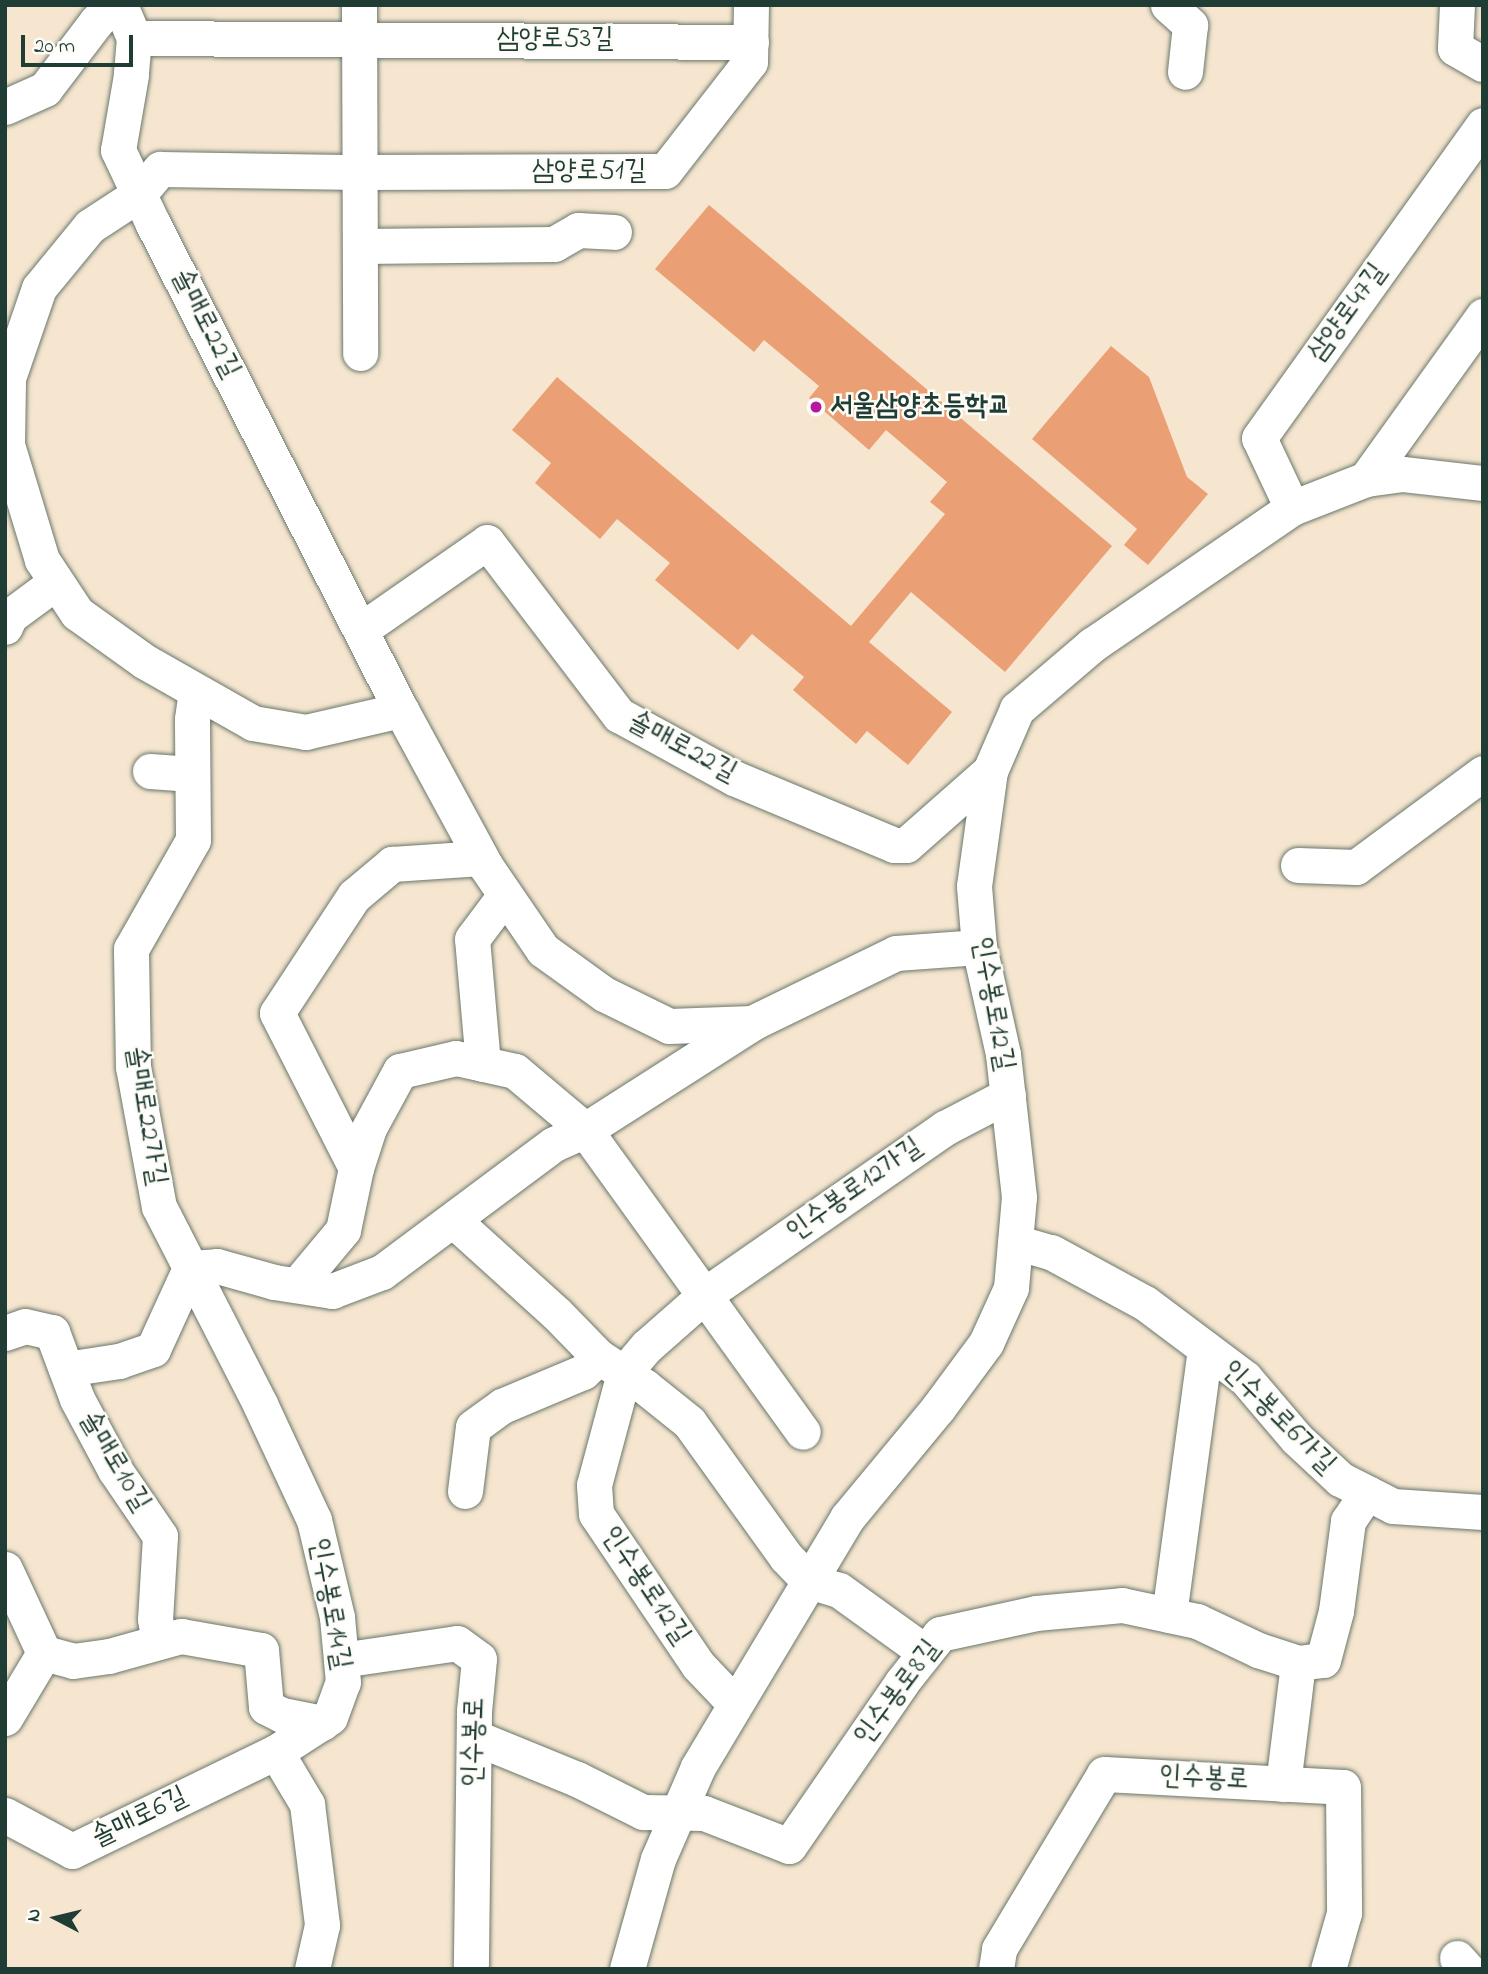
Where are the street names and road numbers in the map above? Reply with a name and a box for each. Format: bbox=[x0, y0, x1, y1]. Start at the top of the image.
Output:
street label: 삼양로53길 bbox=[496, 23, 614, 57]
street label: 삼양로51길 bbox=[531, 155, 647, 189]
street label: 삼양로47길 bbox=[1301, 257, 1395, 369]
street label: 솔매로22길 bbox=[163, 264, 247, 384]
street label: 솔매로22길 bbox=[622, 705, 742, 791]
street label: 인수봉로12길 bbox=[964, 934, 1020, 1074]
street label: 솔매로22가길 bbox=[117, 1044, 173, 1188]
street label: 인수봉로12가길 bbox=[781, 1131, 929, 1249]
street label: 인수봉로6가길 bbox=[1214, 1354, 1342, 1482]
street label: 솔매로10길 bbox=[71, 1406, 157, 1518]
street label: 인수봉로12길 bbox=[593, 1520, 697, 1652]
street label: 인수봉로14길 bbox=[301, 1536, 357, 1672]
street label: 인수봉로8길 bbox=[848, 1634, 948, 1752]
street label: 인수봉로 bbox=[457, 1696, 493, 1788]
street label: 인수봉로 bbox=[1158, 1760, 1250, 1798]
street label: 솔매로6길 bbox=[87, 1780, 193, 1856]

